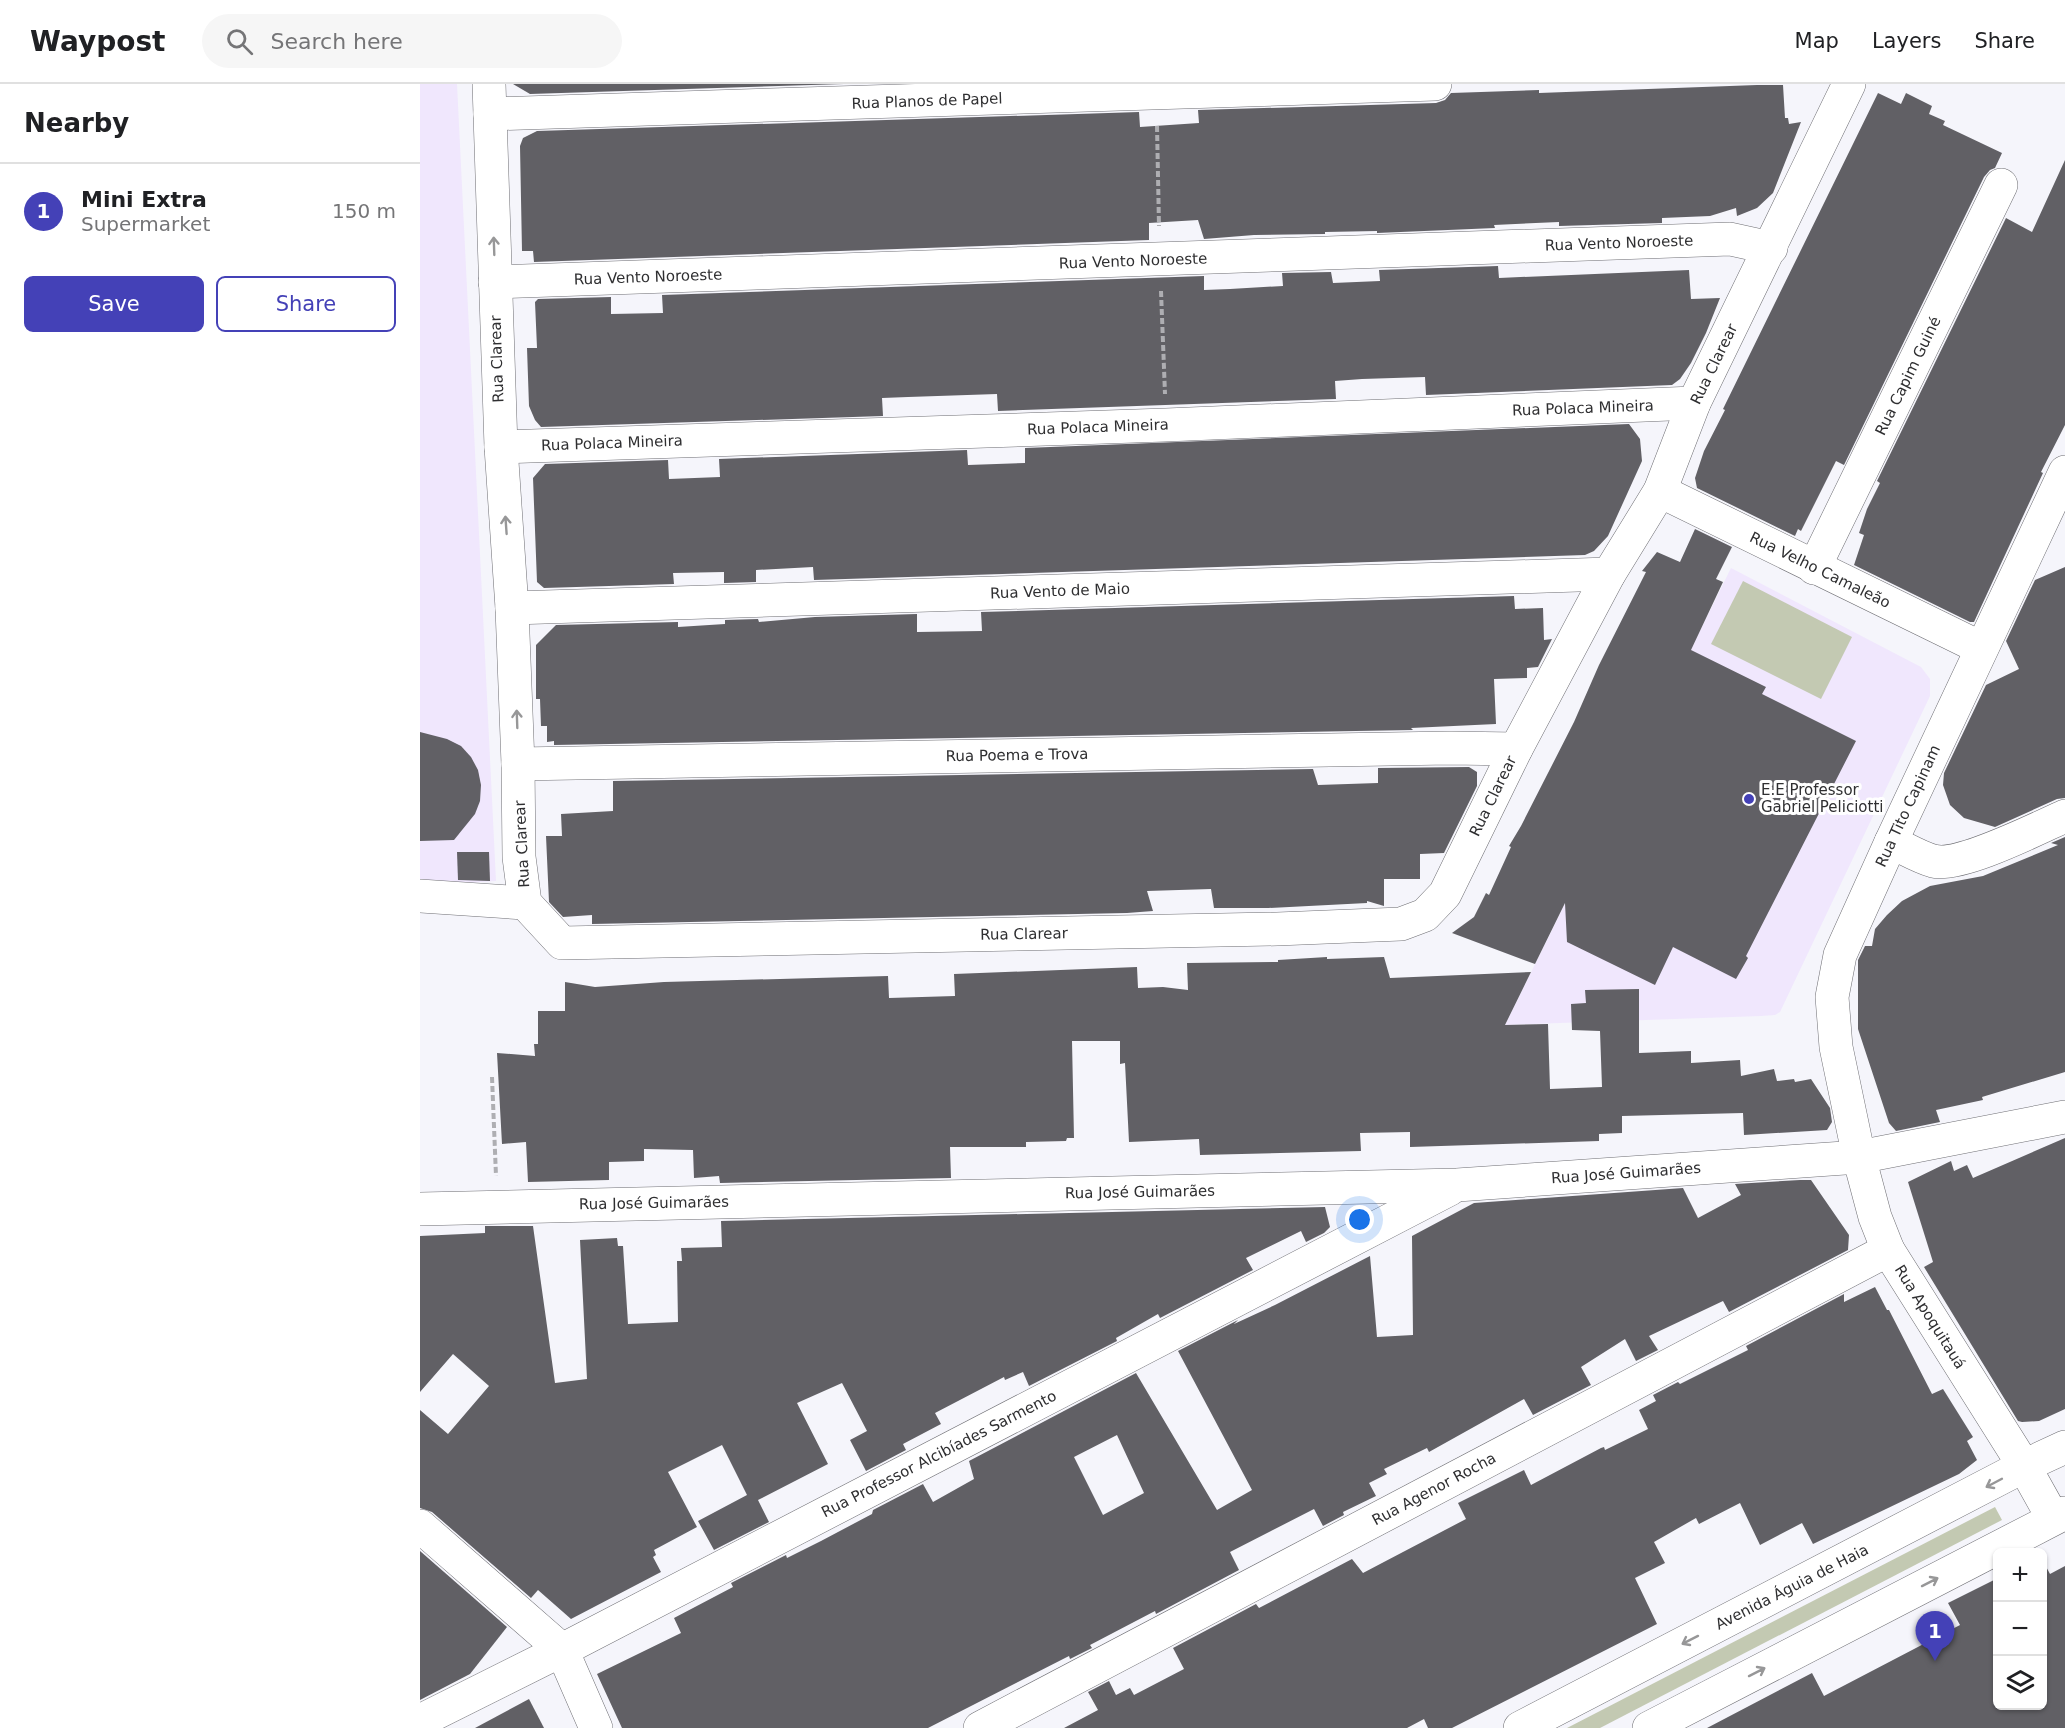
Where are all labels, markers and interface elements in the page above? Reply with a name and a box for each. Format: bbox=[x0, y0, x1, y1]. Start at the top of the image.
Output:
search box bbox=[202, 14, 622, 68]
text: Waypost bbox=[30, 25, 166, 58]
icon: search bbox=[223, 25, 256, 58]
text: Search here bbox=[271, 29, 403, 54]
text: Map bbox=[1795, 29, 1839, 53]
text: Layers bbox=[1872, 29, 1941, 53]
text: Share bbox=[1974, 29, 2035, 53]
street label: Rua Planos de Papel bbox=[851, 89, 1003, 113]
text: Nearby bbox=[24, 108, 129, 138]
text: Mini Extra bbox=[81, 187, 207, 212]
text: 1 bbox=[37, 199, 50, 223]
text: 150 m bbox=[332, 199, 396, 223]
text: Supermarket bbox=[81, 212, 210, 236]
street label: Rua Vento Noroeste bbox=[1545, 231, 1693, 255]
one-way arrow bbox=[488, 236, 500, 256]
street label: Rua Vento Noroeste bbox=[1059, 249, 1207, 273]
street label: Rua Vento Noroeste bbox=[574, 265, 722, 289]
button: Save bbox=[24, 276, 204, 332]
button: Share bbox=[216, 276, 396, 332]
street label: Rua Clarear bbox=[486, 314, 508, 403]
street label: Rua Capim Guiné bbox=[1871, 314, 1945, 438]
street label: Rua Clarear bbox=[1687, 320, 1742, 407]
street label: Rua Polaca Mineira bbox=[1512, 397, 1654, 419]
street label: Rua Polaca Mineira bbox=[1027, 416, 1169, 438]
street label: Rua Polaca Mineira bbox=[541, 432, 683, 454]
one-way arrow bbox=[500, 515, 511, 535]
street label: Rua Velho Camaleão bbox=[1747, 528, 1893, 612]
street label: Rua Vento de Maio bbox=[990, 580, 1130, 602]
one-way arrow bbox=[511, 710, 522, 730]
street label: Rua Tito Capinam bbox=[1872, 742, 1944, 870]
street label: Rua Poema e Trova bbox=[945, 745, 1089, 765]
street label: Rua Clarear bbox=[1466, 752, 1521, 839]
place label: E.E Professor Gabriel Peliciotti bbox=[1761, 781, 1883, 816]
marker: E.E Professor Gabriel Peliciotti bbox=[1742, 792, 1756, 806]
street label: Rua Clarear bbox=[511, 799, 533, 888]
street label: Rua Clarear bbox=[980, 924, 1069, 944]
street label: Rua José Guimarães bbox=[1550, 1159, 1702, 1187]
street label: Rua José Guimarães bbox=[1065, 1182, 1215, 1202]
street label: Rua José Guimarães bbox=[579, 1193, 729, 1213]
your location bbox=[1345, 1205, 1374, 1234]
street label: Rua Apoquitauá bbox=[1891, 1262, 1969, 1372]
street label: Rua Professor Alcibíades Sarmento bbox=[818, 1387, 1060, 1521]
street label: Rua Agenor Rocha bbox=[1369, 1449, 1499, 1529]
one-way arrow bbox=[1985, 1477, 2003, 1489]
street label: Avenida Águia de Haia bbox=[1712, 1540, 1872, 1633]
map controls bbox=[1993, 1548, 2047, 1710]
button: + bbox=[1993, 1548, 2047, 1602]
one-way arrow bbox=[1921, 1576, 1939, 1588]
button: − bbox=[1993, 1602, 2047, 1656]
pin: 1 bbox=[1916, 1612, 1954, 1661]
one-way arrow bbox=[1682, 1634, 1699, 1646]
button: layers bbox=[1993, 1656, 2047, 1710]
one-way arrow bbox=[1747, 1666, 1765, 1677]

